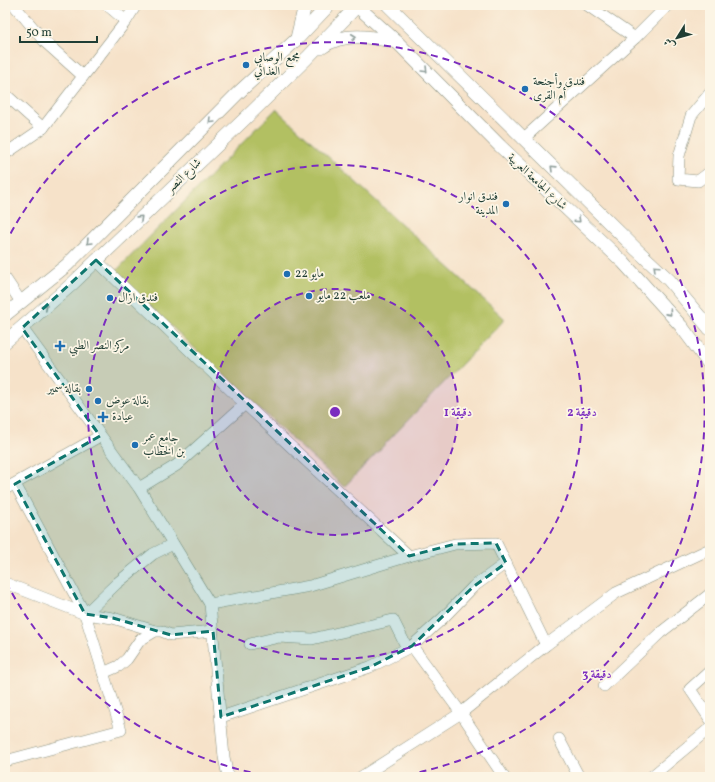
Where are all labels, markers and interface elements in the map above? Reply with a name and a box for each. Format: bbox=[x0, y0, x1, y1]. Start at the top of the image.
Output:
scale bar bbox=[20, 18, 97, 44]
north arrow bbox=[657, 18, 697, 58]
text: 50 m bbox=[26, 25, 52, 41]
one-way arrow bbox=[351, 33, 357, 42]
text: ش bbox=[661, 34, 679, 52]
place label: مجمع الوصابي الغذائي bbox=[254, 50, 300, 81]
marker: مجمع الوصابي الغذائي bbox=[241, 60, 251, 70]
one-way arrow bbox=[420, 65, 428, 73]
place label: فندق وأجنحة أم القرى bbox=[533, 73, 585, 106]
marker: فندق وأجنحة أم القرى bbox=[520, 84, 530, 94]
one-way arrow bbox=[208, 116, 216, 124]
street label: شارع الجامعة العربية bbox=[502, 150, 570, 215]
street label: شارع النصر bbox=[161, 155, 207, 200]
one-way arrow bbox=[550, 165, 558, 173]
place label: فندق انوار المدينة bbox=[458, 189, 498, 219]
marker: فندق انوار المدينة bbox=[501, 199, 511, 209]
one-way arrow bbox=[573, 215, 581, 223]
one-way arrow bbox=[135, 216, 143, 223]
one-way arrow bbox=[86, 237, 94, 245]
place label: 22 مايو bbox=[295, 266, 324, 282]
one-way arrow bbox=[653, 266, 661, 273]
marker: 22 مايو bbox=[282, 269, 292, 279]
place label: ملعب 22 مايو bbox=[316, 288, 371, 304]
place label: فندق ازال bbox=[118, 290, 158, 306]
marker: ملعب 22 مايو bbox=[304, 291, 314, 301]
marker: فندق ازال bbox=[105, 293, 115, 303]
one-way arrow bbox=[40, 305, 48, 312]
one-way arrow bbox=[664, 308, 671, 315]
place label: مركز النصر الطبي bbox=[69, 338, 130, 357]
marker: مركز النصر الطبي bbox=[54, 340, 66, 352]
place label: بقالة سمير bbox=[46, 381, 81, 397]
marker: بقالة سمير bbox=[84, 384, 94, 394]
place label: بقالة عوض bbox=[106, 393, 149, 409]
marker: بقالة عوض bbox=[93, 396, 103, 406]
centre of rings bbox=[328, 405, 342, 419]
text: 1 دقيقة bbox=[444, 405, 472, 421]
text: 2 دقيقة bbox=[567, 405, 597, 421]
place label: عيادة bbox=[112, 409, 134, 425]
marker: عيادة bbox=[97, 411, 109, 423]
place label: جامع عمر بن الخطاب bbox=[141, 430, 186, 460]
marker: جامع عمر بن الخطاب bbox=[130, 440, 140, 450]
text: 3 دقيقة bbox=[582, 667, 612, 683]

